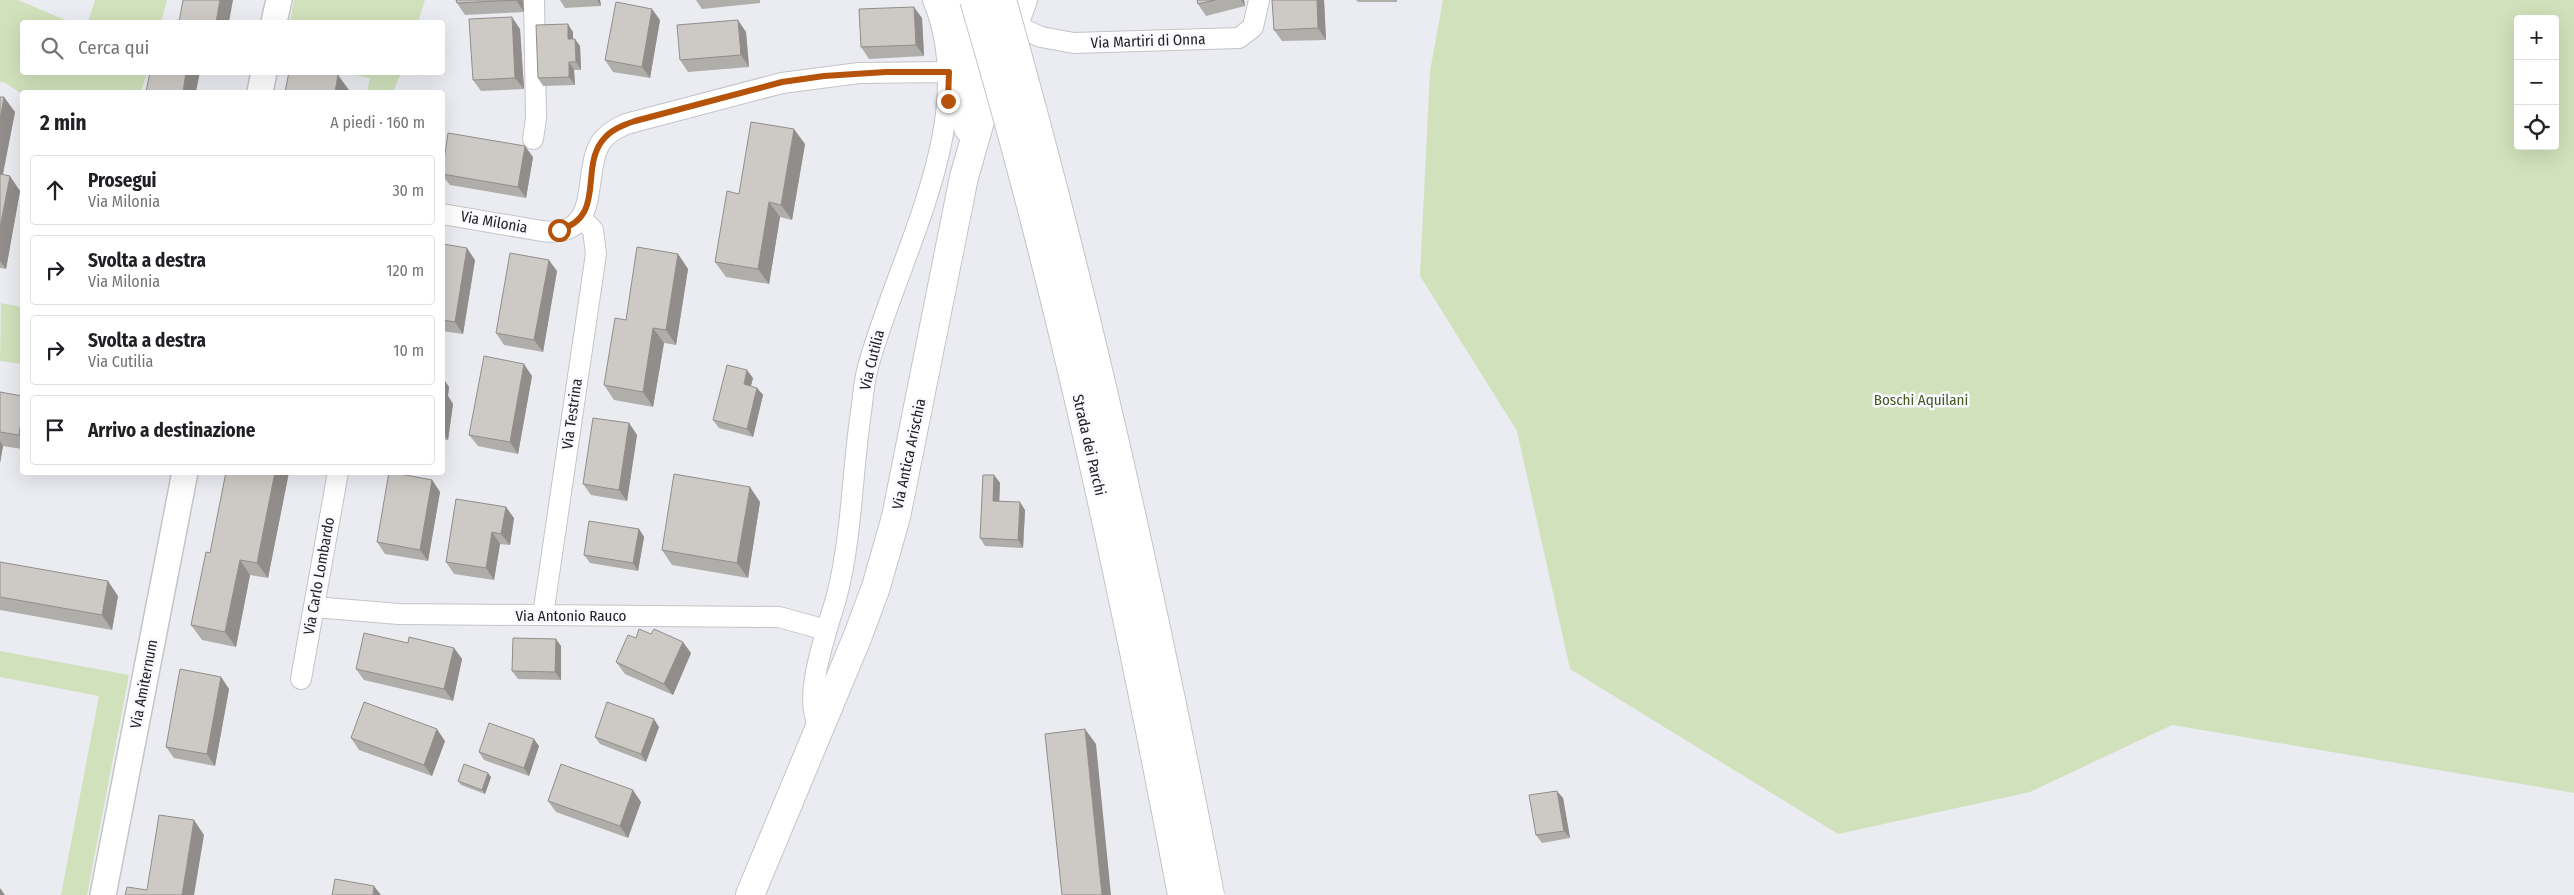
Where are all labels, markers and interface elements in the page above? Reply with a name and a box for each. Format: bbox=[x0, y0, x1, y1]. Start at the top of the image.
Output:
map controls bbox=[2514, 15, 2559, 150]
button: + bbox=[2514, 15, 2559, 60]
search box bbox=[20, 20, 445, 75]
street label: Via Martiri di Onna bbox=[1090, 30, 1206, 52]
icon: search bbox=[38, 34, 66, 62]
text: Cerca qui bbox=[78, 36, 149, 59]
button: − bbox=[2514, 60, 2559, 105]
route end bbox=[937, 90, 960, 113]
button: locate bbox=[2514, 105, 2559, 150]
text: 2 min bbox=[40, 110, 87, 136]
text: A piedi · 160 m bbox=[330, 113, 425, 132]
text: Prosegui bbox=[88, 169, 157, 192]
icon: ahead bbox=[41, 176, 69, 204]
text: 30 m bbox=[392, 181, 424, 200]
text: Via Milonia bbox=[88, 192, 160, 211]
street label: Via Milonia bbox=[459, 207, 529, 237]
route start bbox=[548, 219, 571, 242]
text: Svolta a destra bbox=[88, 249, 206, 272]
icon: right bbox=[41, 256, 69, 284]
text: 120 m bbox=[386, 261, 424, 280]
text: Via Milonia bbox=[88, 272, 160, 291]
street label: Via Cutilia bbox=[856, 328, 888, 392]
text: Svolta a destra bbox=[88, 329, 206, 352]
icon: right bbox=[41, 336, 69, 364]
text: 10 m bbox=[393, 341, 424, 360]
text: Via Cutilia bbox=[88, 352, 153, 371]
street label: Via Testrina bbox=[558, 377, 586, 451]
park label: Boschi Aquilani bbox=[1874, 391, 1968, 409]
street label: Strada dei Parchi bbox=[1069, 393, 1109, 497]
street label: Via Antica Arischia bbox=[888, 397, 930, 511]
icon: arrive bbox=[41, 416, 69, 444]
text: Arrivo a destinazione bbox=[88, 419, 255, 442]
street label: Via Carlo Lombardo bbox=[300, 516, 338, 636]
street label: Via Antonio Rauco bbox=[515, 607, 627, 625]
street label: Via Amiternum bbox=[127, 638, 161, 730]

